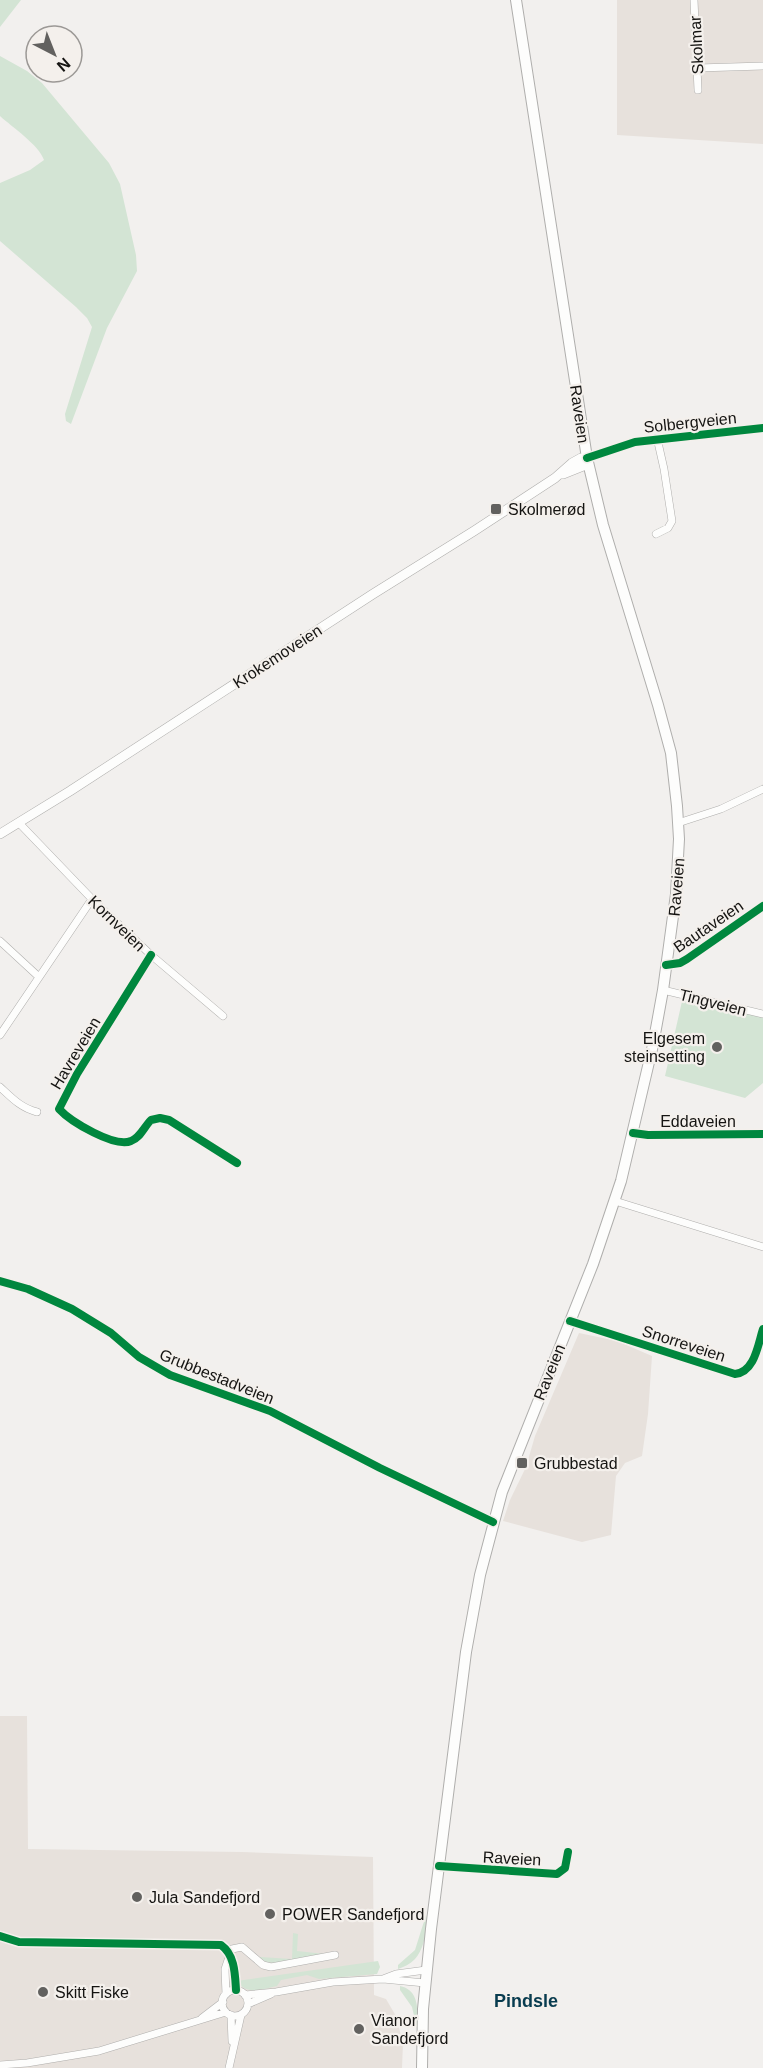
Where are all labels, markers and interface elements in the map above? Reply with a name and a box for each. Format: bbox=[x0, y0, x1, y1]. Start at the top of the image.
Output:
street label: Skolmar bbox=[686, 15, 707, 75]
north arrow bbox=[24, 24, 84, 84]
text: N bbox=[54, 55, 74, 75]
street label: Raveien bbox=[567, 384, 592, 444]
street label: Solbergveien bbox=[643, 409, 737, 436]
place label: Skolmerød bbox=[508, 501, 585, 518]
marker: Skolmerød bbox=[489, 502, 503, 516]
street label: Krokemoveien bbox=[230, 621, 325, 691]
street label: Raveien bbox=[665, 857, 688, 917]
street label: Kornveien bbox=[85, 892, 148, 954]
street label: Bautaveien bbox=[670, 897, 746, 956]
street label: Tingveien bbox=[677, 986, 748, 1019]
street label: Havreveien bbox=[47, 1014, 104, 1092]
place label: Elgesem steinsetting bbox=[624, 1030, 705, 1065]
marker: Elgesem steinsetting bbox=[710, 1040, 724, 1054]
street label: Eddaveien bbox=[660, 1113, 736, 1130]
street label: Snorreveien bbox=[640, 1322, 728, 1365]
street label: Raveien bbox=[531, 1342, 568, 1403]
street label: Grubbestadveien bbox=[157, 1346, 276, 1407]
place label: Grubbestad bbox=[534, 1455, 618, 1472]
marker: Grubbestad bbox=[515, 1456, 529, 1470]
street label: Raveien bbox=[482, 1848, 542, 1869]
place label: Jula Sandefjord bbox=[149, 1889, 260, 1906]
marker: Jula Sandefjord bbox=[130, 1890, 144, 1904]
place label: POWER Sandefjord bbox=[282, 1906, 424, 1923]
marker: POWER Sandefjord bbox=[263, 1907, 277, 1921]
place label: Skitt Fiske bbox=[55, 1984, 129, 2001]
marker: Skitt Fiske bbox=[36, 1985, 50, 1999]
district label: Pindsle bbox=[494, 1991, 558, 2011]
place label: Vianor Sandefjord bbox=[371, 2012, 448, 2047]
marker: Vianor Sandefjord bbox=[352, 2022, 366, 2036]

